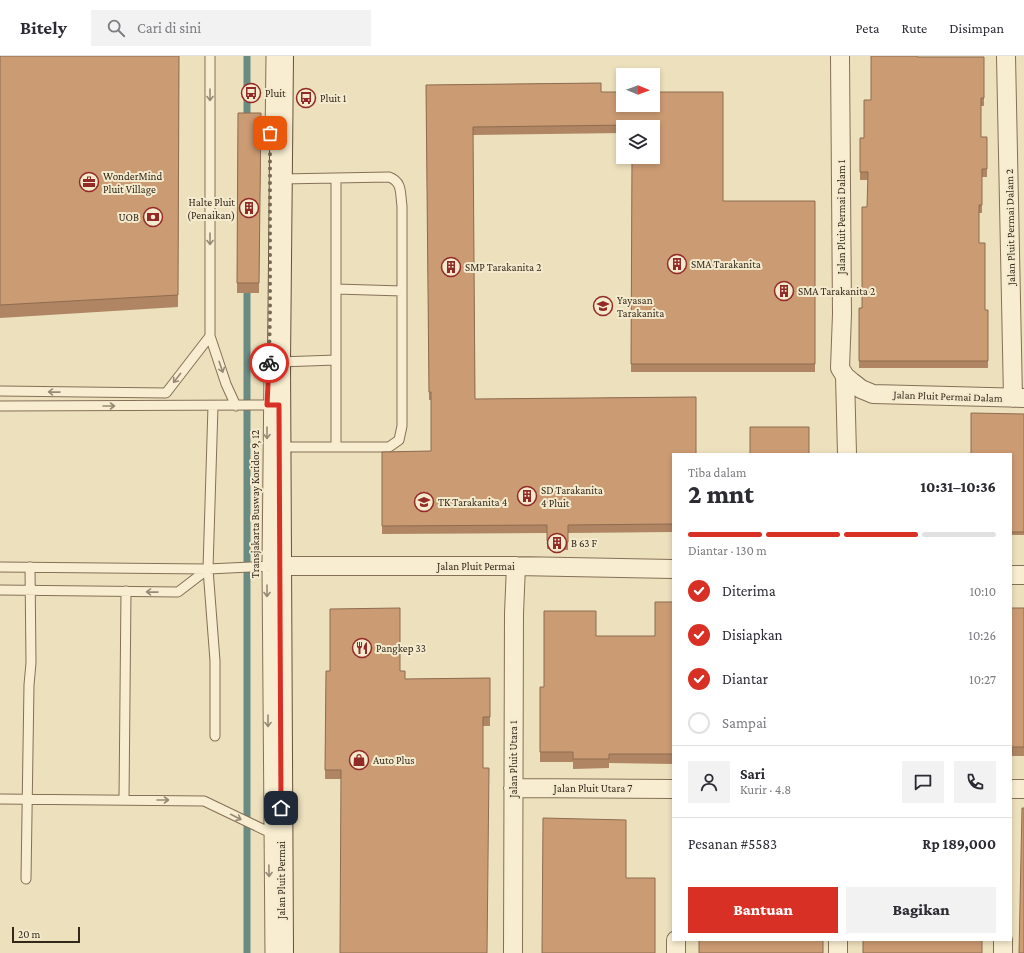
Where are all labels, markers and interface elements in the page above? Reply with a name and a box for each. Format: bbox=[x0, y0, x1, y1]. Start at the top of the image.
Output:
search box bbox=[91, 10, 371, 46]
text: Bitely bbox=[20, 17, 67, 38]
icon: search bbox=[105, 17, 127, 39]
text: Cari di sini bbox=[137, 20, 201, 36]
text: Peta bbox=[856, 20, 880, 36]
text: Rute bbox=[902, 20, 927, 36]
text: Disimpan bbox=[949, 20, 1004, 36]
north arrow bbox=[616, 68, 660, 112]
map controls bbox=[616, 68, 660, 164]
bus stop icon: Pluit bbox=[240, 82, 262, 104]
place label: Pluit bbox=[265, 87, 286, 99]
bus stop icon: Pluit 1 bbox=[295, 87, 317, 109]
one-way arrow bbox=[206, 88, 214, 101]
place label: Pluit 1 bbox=[320, 92, 347, 104]
pin bbox=[253, 116, 287, 150]
button: layers bbox=[616, 120, 660, 164]
icon: bag bbox=[259, 122, 281, 144]
street label: Jalan Pluit Permai Dalam 1 bbox=[835, 159, 848, 276]
street label: Jalan Pluit Permai Dalam 2 bbox=[1003, 169, 1018, 286]
place label: WonderMind Pluit Village bbox=[103, 170, 162, 196]
office icon: WonderMind Pluit Village bbox=[78, 171, 100, 193]
place label: Halte Pluit (Penaikan) bbox=[187, 196, 235, 222]
building icon: Halte Pluit (Penaikan) bbox=[238, 197, 260, 219]
bank icon: UOB bbox=[142, 206, 164, 228]
place label: UOB bbox=[118, 211, 139, 223]
one-way arrow bbox=[206, 232, 214, 245]
building icon: SMA Tarakanita bbox=[666, 253, 688, 275]
building icon: SMP Tarakanita 2 bbox=[440, 256, 462, 278]
place label: SMA Tarakanita bbox=[691, 258, 761, 270]
place label: SMP Tarakanita 2 bbox=[465, 261, 541, 273]
building icon: SMA Tarakanita 2 bbox=[773, 280, 795, 302]
place label: SMA Tarakanita 2 bbox=[798, 285, 875, 297]
place label: Yayasan Tarakanita bbox=[617, 294, 664, 319]
school or university icon: Yayasan Tarakanita bbox=[592, 295, 614, 317]
courier bbox=[249, 343, 289, 383]
icon: bike bbox=[258, 352, 280, 374]
one-way arrow bbox=[217, 361, 225, 373]
one-way arrow bbox=[173, 373, 181, 384]
one-way arrow bbox=[48, 388, 61, 396]
street label: Jalan Pluit Permai Dalam bbox=[892, 388, 1003, 405]
one-way arrow bbox=[102, 402, 115, 410]
one-way arrow bbox=[263, 426, 271, 439]
street label: Transjakarta Busway Koridor 9, 12 bbox=[249, 430, 262, 578]
text: Tiba dalam bbox=[688, 465, 746, 480]
text: 10:31–10:36 bbox=[920, 479, 996, 495]
text: 2 mnt bbox=[688, 480, 754, 509]
place label: SD Tarakanita 4 Pluit bbox=[541, 484, 603, 509]
building icon: SD Tarakanita 4 Pluit bbox=[516, 485, 538, 507]
school or university icon: TK Tarakanita 4 bbox=[413, 491, 435, 513]
place label: TK Tarakanita 4 bbox=[438, 496, 508, 508]
building icon: B 63 F bbox=[546, 532, 568, 554]
place label: B 63 F bbox=[571, 537, 598, 549]
text: Diantar · 130 m bbox=[688, 543, 767, 558]
street label: Jalan Pluit Permai bbox=[436, 560, 515, 573]
icon: check bbox=[688, 580, 710, 602]
text: Diterima bbox=[722, 583, 776, 599]
one-way arrow bbox=[263, 584, 271, 597]
text: 10:10 bbox=[970, 584, 996, 599]
one-way arrow bbox=[146, 588, 159, 596]
icon: check bbox=[688, 624, 710, 646]
text: Disiapkan bbox=[722, 627, 783, 643]
text: 10:26 bbox=[969, 628, 996, 643]
restaurant icon: Pangkep 33 bbox=[351, 637, 373, 659]
place label: Pangkep 33 bbox=[376, 642, 426, 655]
icon: check bbox=[688, 668, 710, 690]
text: Diantar bbox=[722, 671, 768, 687]
text: 10:27 bbox=[969, 672, 996, 687]
one-way arrow bbox=[264, 714, 271, 727]
text: Sampai bbox=[722, 715, 767, 731]
street label: Jalan Pluit Utara 1 bbox=[507, 720, 520, 799]
shop icon: Auto Plus bbox=[348, 749, 370, 771]
place label: Auto Plus bbox=[373, 754, 415, 766]
button: person bbox=[688, 761, 730, 803]
button: chat bbox=[902, 761, 944, 803]
button: phone bbox=[954, 761, 996, 803]
text: Sari bbox=[740, 766, 765, 782]
street label: Jalan Pluit Utara 7 bbox=[553, 782, 632, 795]
text: Kurir · 4.8 bbox=[740, 782, 791, 797]
pin bbox=[264, 791, 298, 825]
one-way arrow bbox=[156, 796, 169, 804]
icon: home bbox=[270, 797, 292, 819]
one-way arrow bbox=[230, 814, 242, 821]
text: Pesanan #5583 bbox=[688, 836, 777, 852]
text: Rp 189,000 bbox=[922, 836, 996, 852]
street label: Jalan Pluit Permai bbox=[275, 841, 288, 920]
one-way arrow bbox=[265, 864, 273, 877]
button: Bantuan bbox=[688, 887, 838, 933]
button: Bagikan bbox=[846, 887, 996, 933]
scale bar bbox=[12, 925, 80, 944]
text: 20 m bbox=[18, 928, 40, 940]

